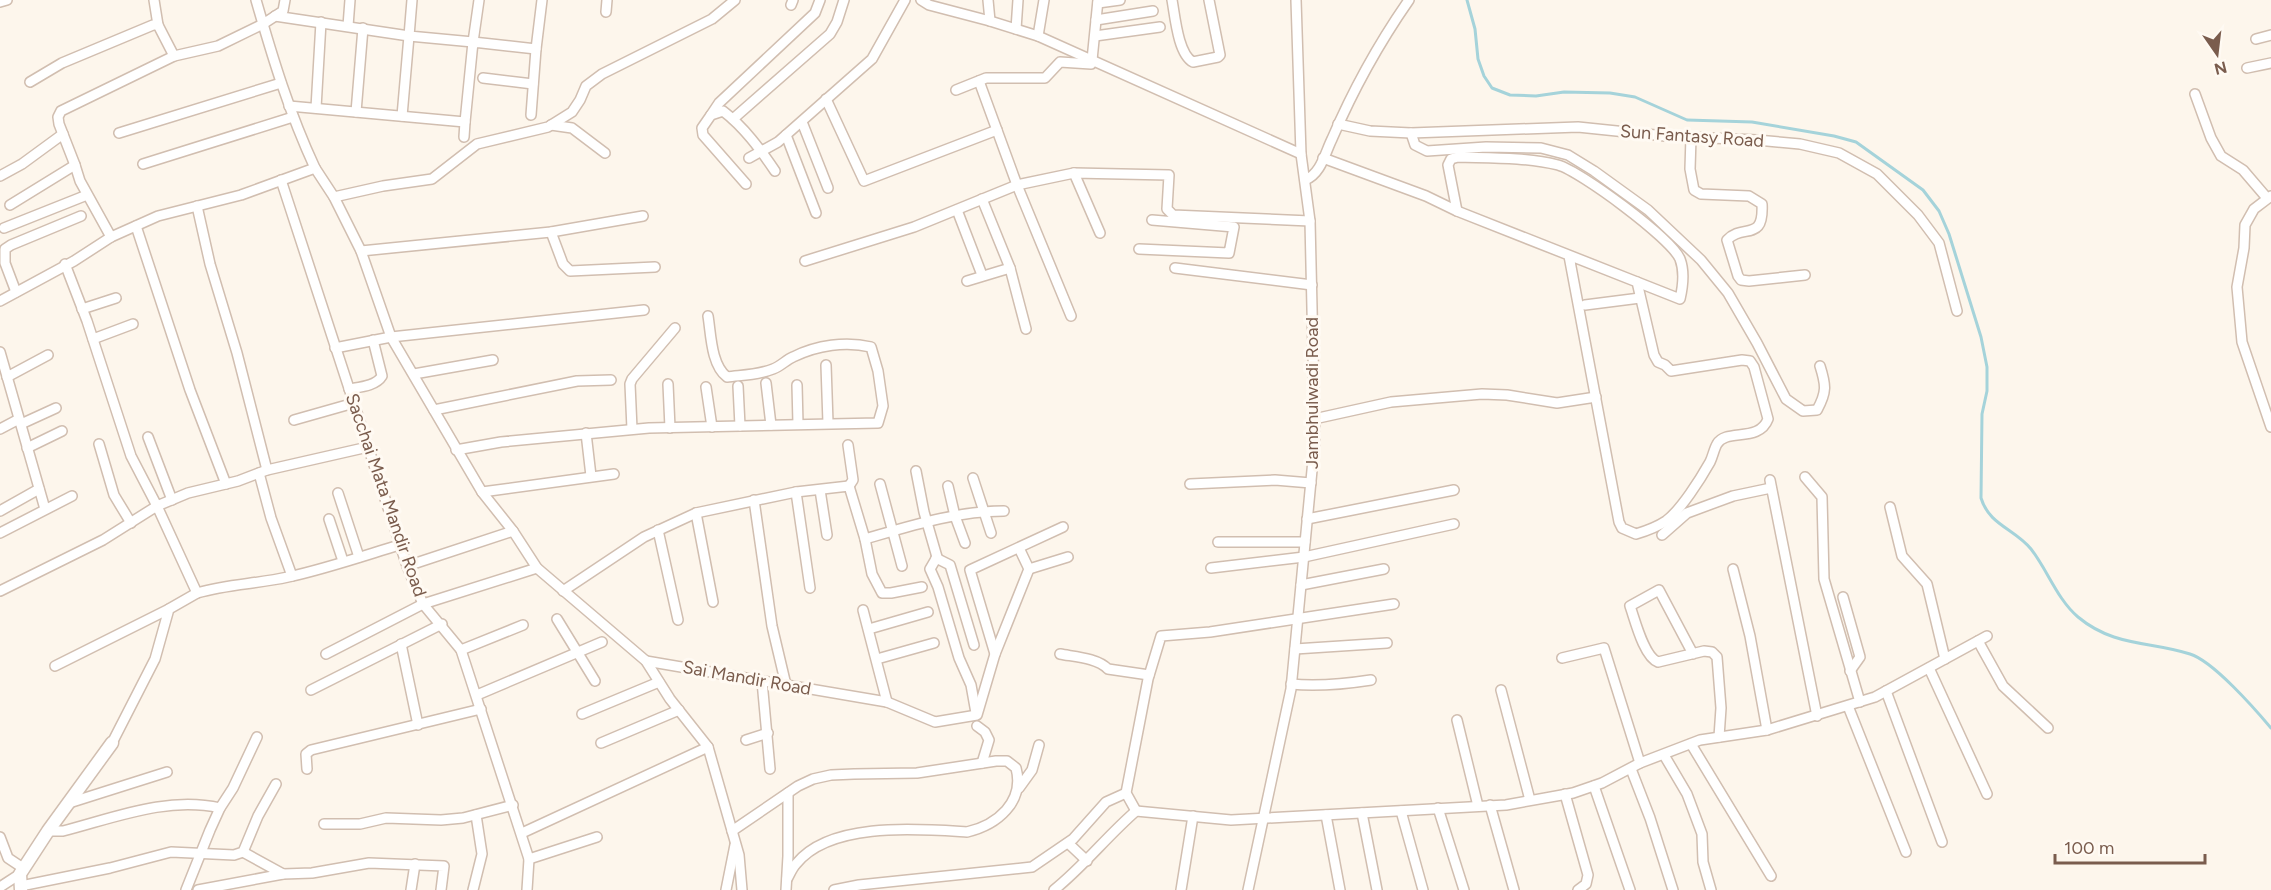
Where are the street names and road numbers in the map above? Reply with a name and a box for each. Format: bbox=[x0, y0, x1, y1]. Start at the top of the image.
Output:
street label: Sun Fantasy Road bbox=[1619, 120, 1765, 152]
street label: Jambhulwadi Road bbox=[1301, 317, 1323, 469]
street label: Sacchai Mata Mandir Road bbox=[341, 390, 431, 600]
street label: Sai Mandir Road bbox=[681, 656, 813, 700]

